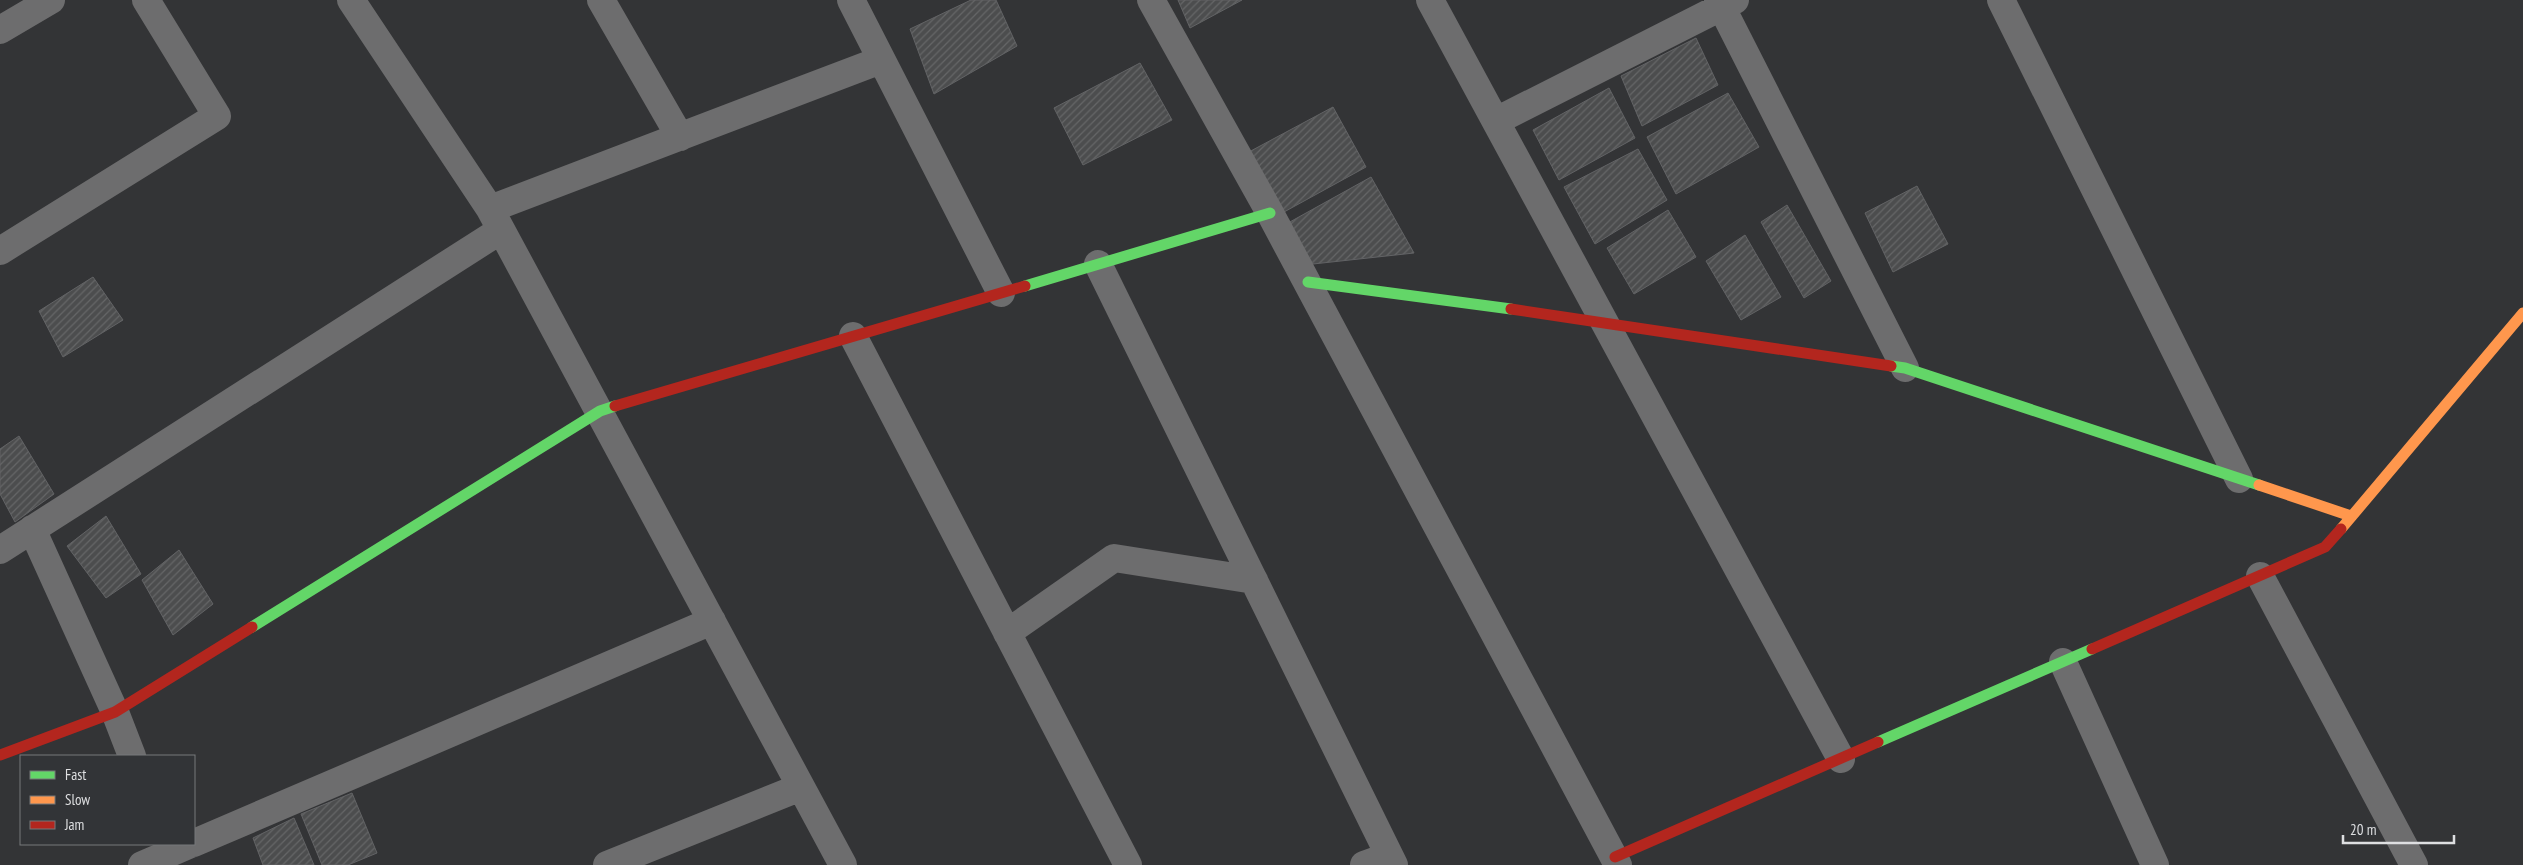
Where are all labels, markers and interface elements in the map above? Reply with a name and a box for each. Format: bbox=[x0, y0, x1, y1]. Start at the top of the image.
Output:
legend bbox=[20, 755, 195, 845]
text: Fast bbox=[65, 765, 86, 784]
text: Slow bbox=[65, 790, 90, 809]
scale bar bbox=[2343, 812, 2454, 844]
text: Jam bbox=[64, 815, 84, 834]
text: 20 m bbox=[2350, 820, 2376, 839]

